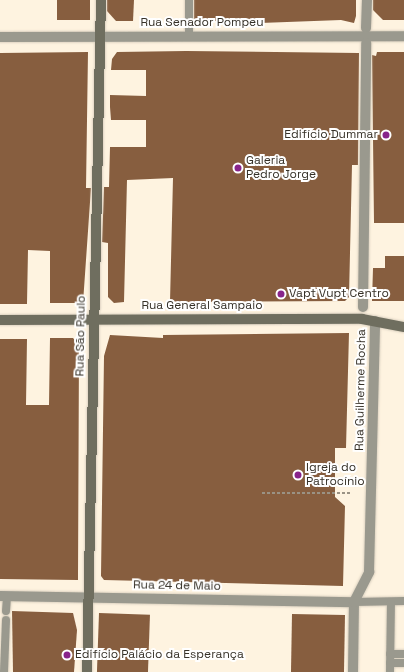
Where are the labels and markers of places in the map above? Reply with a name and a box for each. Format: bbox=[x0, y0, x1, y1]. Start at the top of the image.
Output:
place label: Edifício Dummar bbox=[284, 128, 378, 142]
marker: Edifício Dummar bbox=[381, 130, 391, 140]
place label: Galeria Pedro Jorge bbox=[246, 154, 316, 182]
marker: Galeria Pedro Jorge bbox=[233, 163, 243, 173]
place label: Vapt Vupt Centro bbox=[289, 287, 389, 301]
marker: Vapt Vupt Centro bbox=[276, 289, 286, 299]
place label: Igreja do Patrocínio bbox=[306, 461, 365, 489]
marker: Igreja do Patrocínio bbox=[293, 470, 303, 480]
place label: Edifício Palácio da Esperança bbox=[75, 648, 244, 662]
marker: Edifício Palácio da Esperança bbox=[62, 650, 72, 660]

